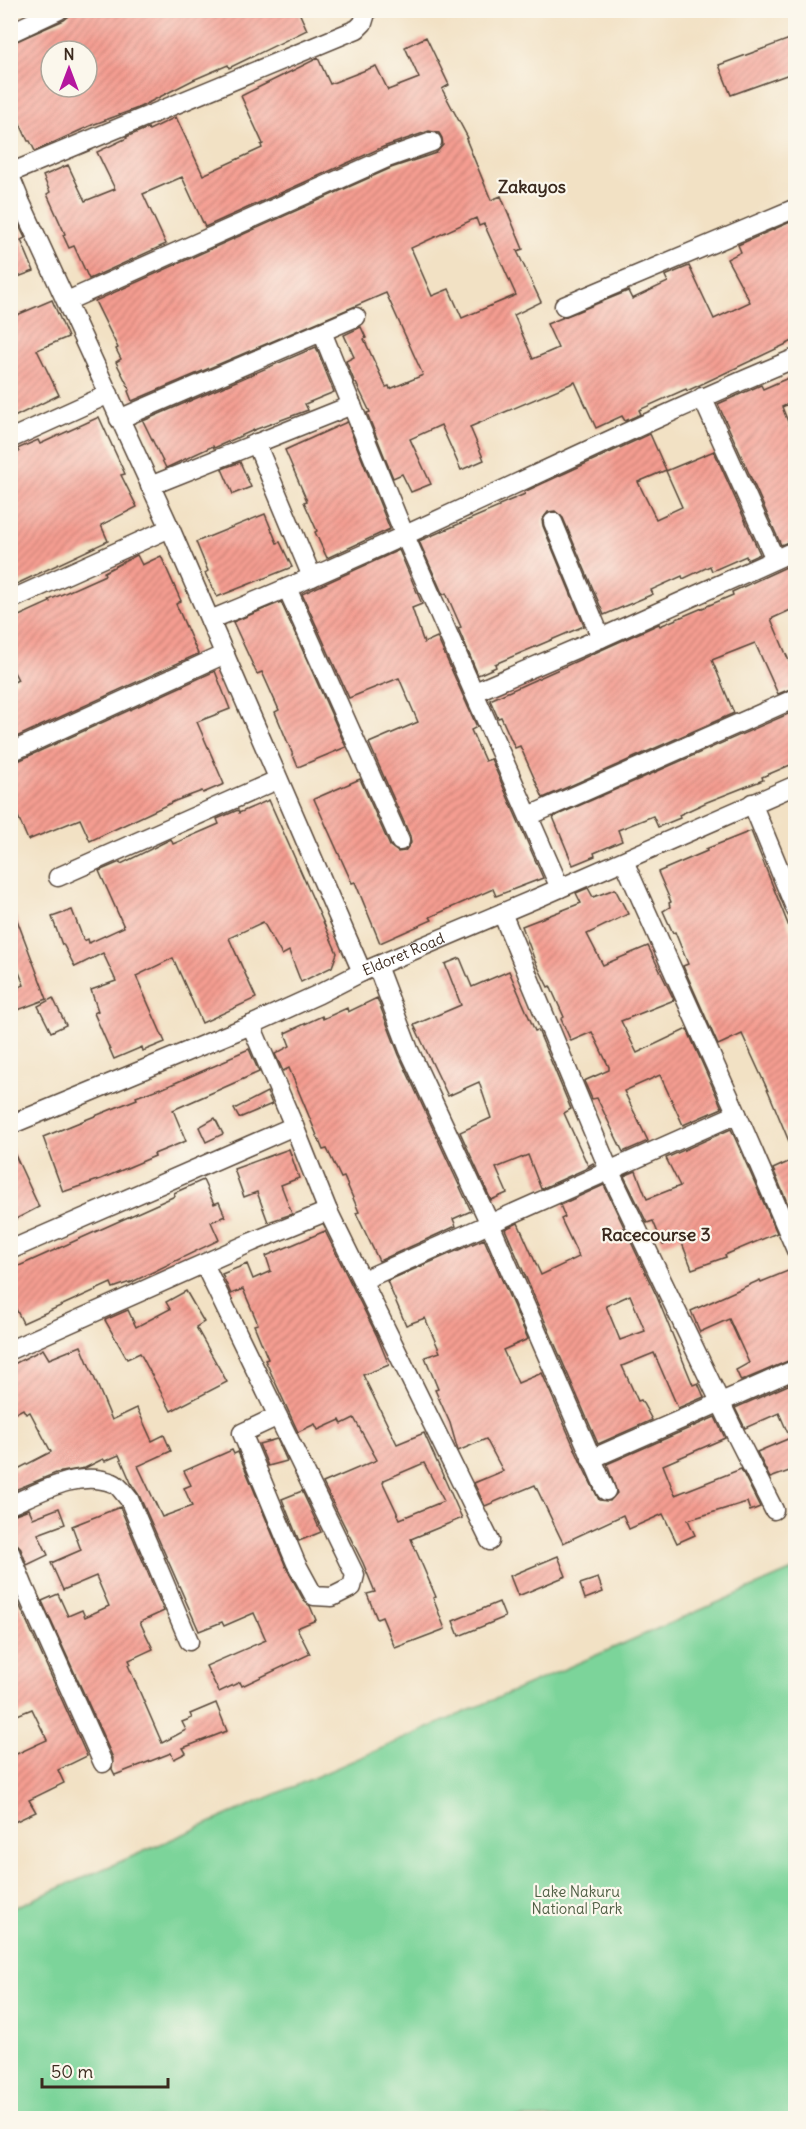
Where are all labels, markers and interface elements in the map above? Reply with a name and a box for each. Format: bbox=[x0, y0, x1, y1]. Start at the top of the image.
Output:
north arrow bbox=[39, 39, 99, 99]
text: N bbox=[63, 44, 75, 64]
district label: Zakayos bbox=[498, 175, 566, 198]
street label: Eldoret Road bbox=[359, 928, 447, 980]
district label: Racecourse 3 bbox=[601, 1223, 711, 1246]
park label: Lake Nakuru National Park bbox=[532, 1882, 623, 1918]
scale bar bbox=[42, 2051, 168, 2089]
text: 50 m bbox=[51, 2060, 93, 2083]

